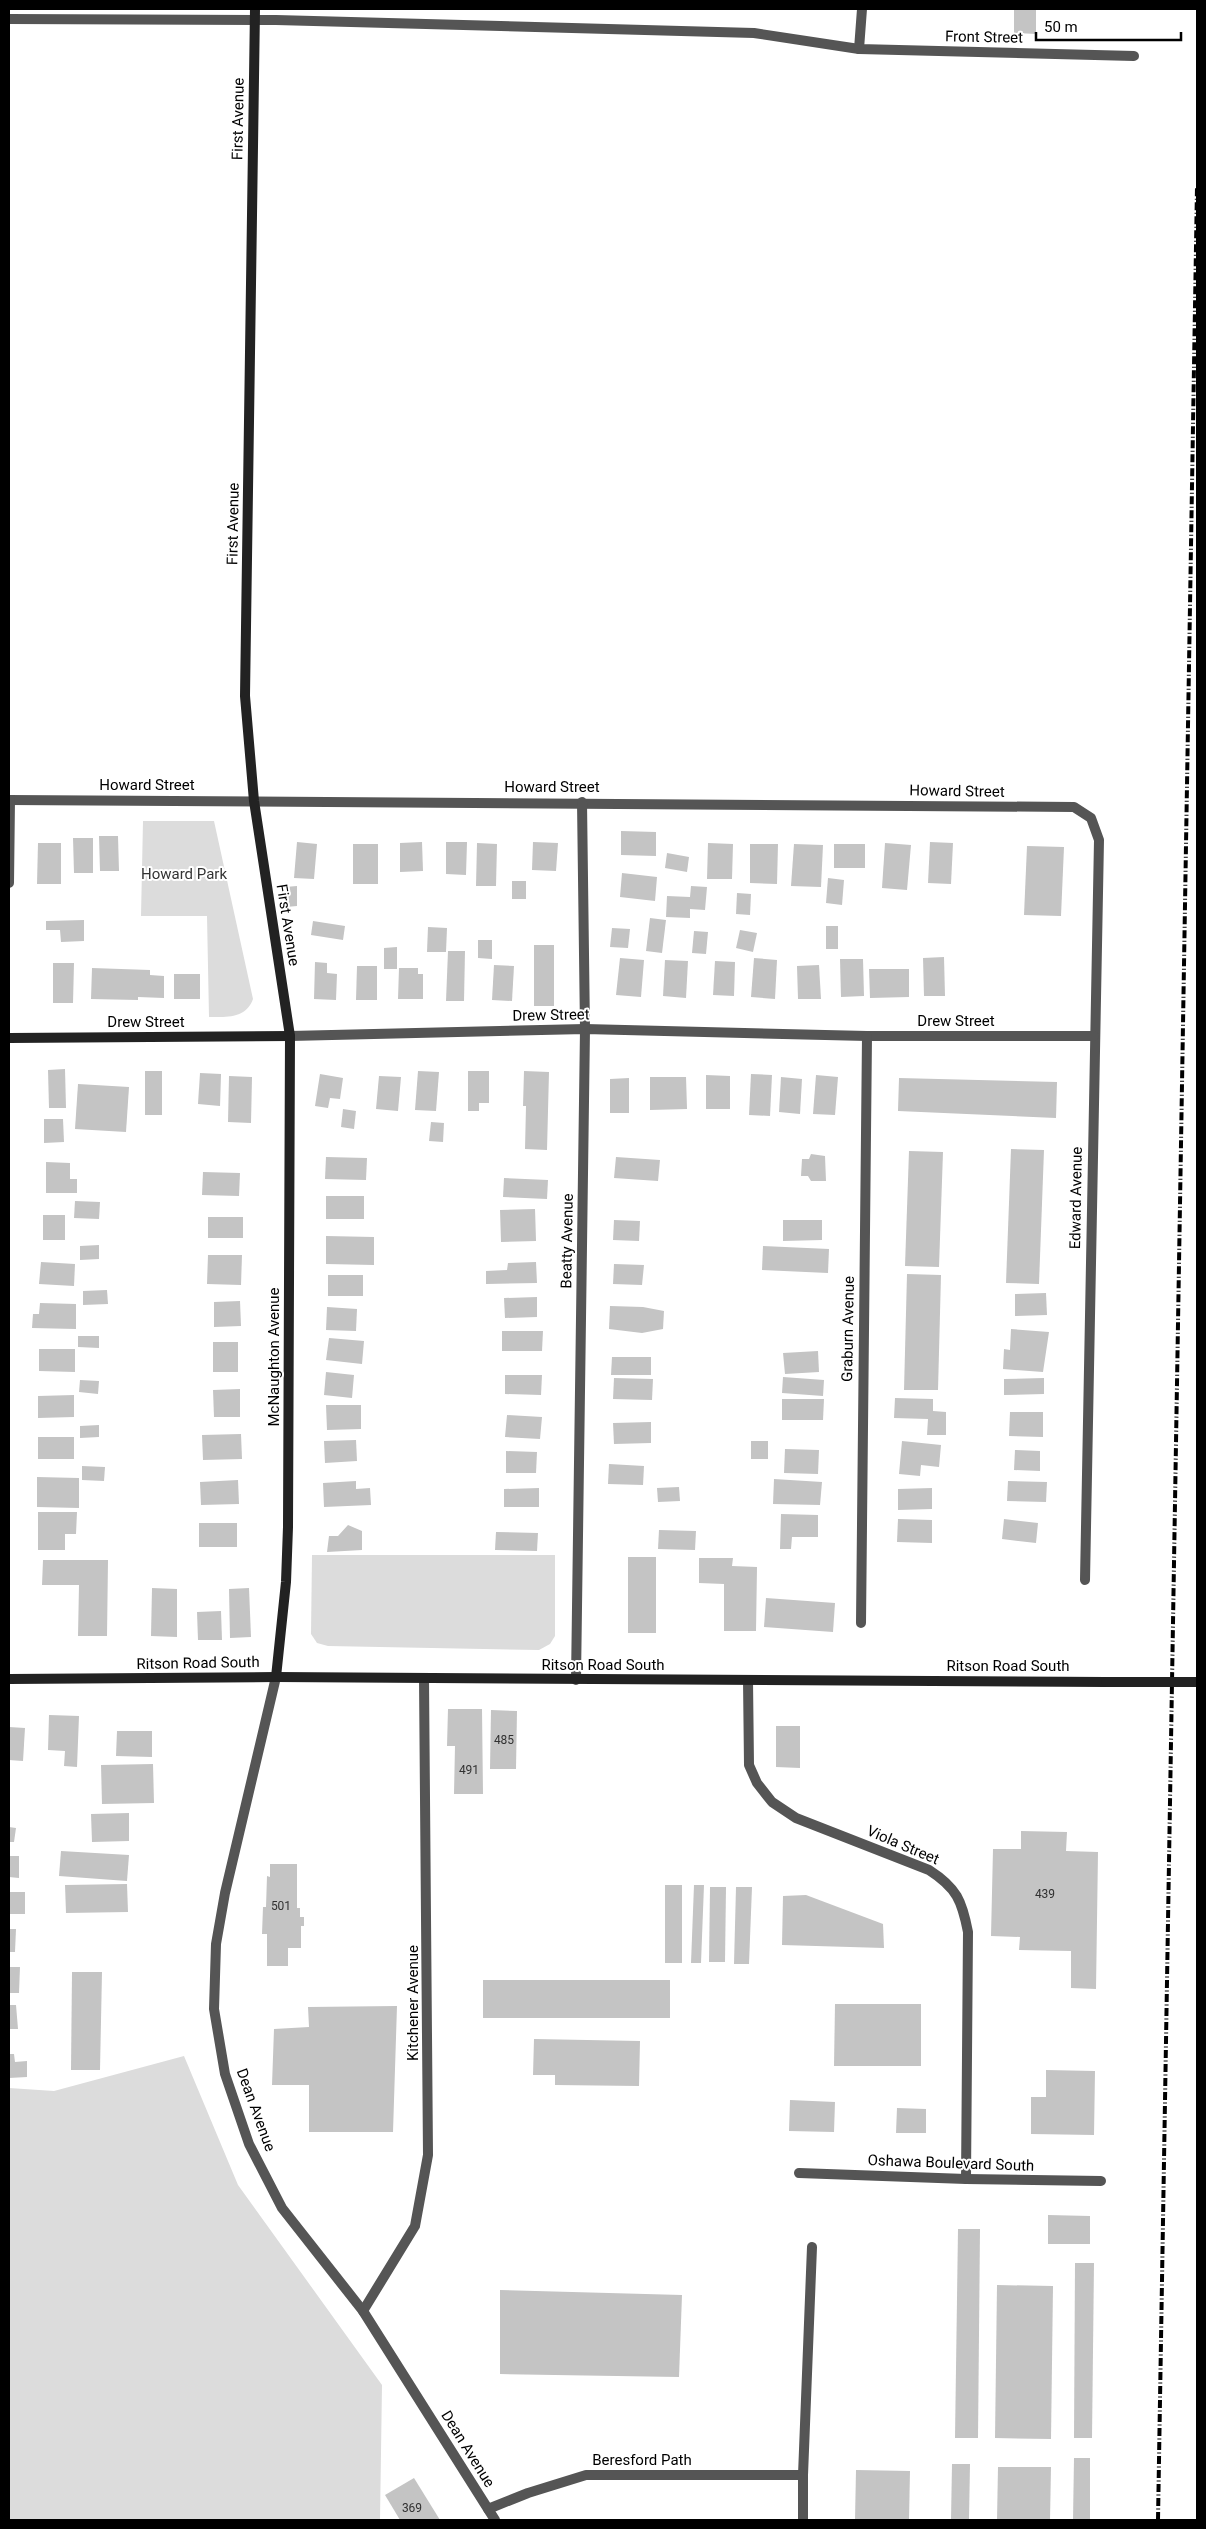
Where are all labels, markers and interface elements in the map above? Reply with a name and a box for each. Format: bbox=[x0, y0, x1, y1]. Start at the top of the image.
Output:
scale bar bbox=[1036, 10, 1181, 42]
text: 50 m bbox=[1044, 18, 1078, 36]
street label: Front Street bbox=[945, 27, 1023, 47]
street label: First Avenue bbox=[228, 78, 248, 160]
street label: First Avenue bbox=[223, 483, 243, 565]
street label: Howard Street bbox=[99, 776, 195, 794]
street label: Howard Street bbox=[504, 778, 600, 796]
street label: Howard Street bbox=[909, 781, 1005, 801]
park label: Howard Park bbox=[141, 865, 227, 883]
street label: First Avenue bbox=[273, 883, 303, 967]
street label: Drew Street bbox=[512, 1005, 590, 1025]
street label: Drew Street bbox=[917, 1012, 995, 1030]
street label: Drew Street bbox=[107, 1013, 185, 1031]
street label: Edward Avenue bbox=[1066, 1147, 1086, 1249]
street label: Beatty Avenue bbox=[557, 1193, 577, 1289]
street label: Graburn Avenue bbox=[838, 1276, 858, 1382]
street label: McNaughton Avenue bbox=[265, 1287, 283, 1427]
street label: Ritson Road South bbox=[136, 1653, 260, 1673]
street label: Ritson Road South bbox=[541, 1656, 665, 1674]
street label: Ritson Road South bbox=[946, 1657, 1070, 1675]
house number: 485 bbox=[494, 1733, 514, 1747]
house number: 491 bbox=[459, 1763, 479, 1777]
street label: Viola Street bbox=[864, 1822, 942, 1868]
house number: 439 bbox=[1035, 1887, 1055, 1901]
house number: 501 bbox=[271, 1899, 291, 1913]
street label: Kitchener Avenue bbox=[404, 1945, 422, 2061]
street label: Dean Avenue bbox=[233, 2066, 279, 2154]
street label: Oshawa Boulevard South bbox=[867, 2151, 1035, 2175]
street label: Dean Avenue bbox=[437, 2407, 499, 2491]
street label: Beresford Path bbox=[592, 2451, 692, 2469]
house number: 369 bbox=[402, 2501, 422, 2515]

